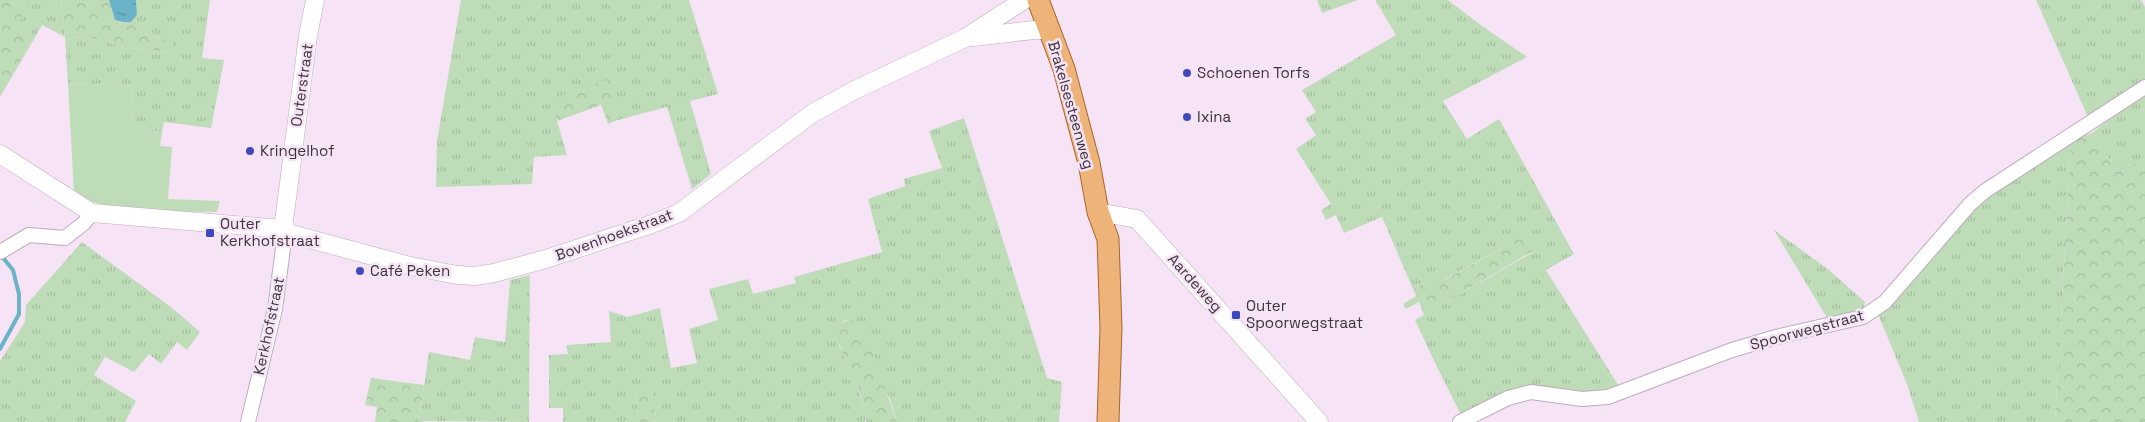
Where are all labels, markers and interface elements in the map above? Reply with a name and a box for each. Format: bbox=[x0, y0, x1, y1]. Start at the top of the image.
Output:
street label: Brakelsesteenweg bbox=[1044, 39, 1099, 171]
street label: Outerstraat bbox=[286, 42, 317, 128]
place label: Schoenen Torfs bbox=[1197, 63, 1310, 82]
marker: Schoenen Torfs bbox=[1181, 67, 1193, 79]
place label: Ixina bbox=[1197, 107, 1231, 126]
marker: Ixina bbox=[1181, 111, 1193, 123]
place label: Kringelhof bbox=[260, 141, 335, 160]
marker: Kringelhof bbox=[244, 145, 256, 157]
street label: Bovenhoekstraat bbox=[552, 204, 675, 265]
place label: Outer Kerkhofstraat bbox=[220, 214, 320, 250]
marker: Outer Kerkhofstraat bbox=[204, 227, 216, 239]
street label: Aardeweg bbox=[1164, 249, 1227, 316]
place label: Café Peken bbox=[370, 261, 450, 280]
marker: Café Peken bbox=[354, 265, 366, 277]
street label: Kerkhofstraat bbox=[249, 275, 288, 377]
place label: Outer Spoorwegstraat bbox=[1246, 296, 1363, 332]
street label: Spoorwegstraat bbox=[1748, 305, 1866, 354]
marker: Outer Spoorwegstraat bbox=[1230, 309, 1242, 321]

